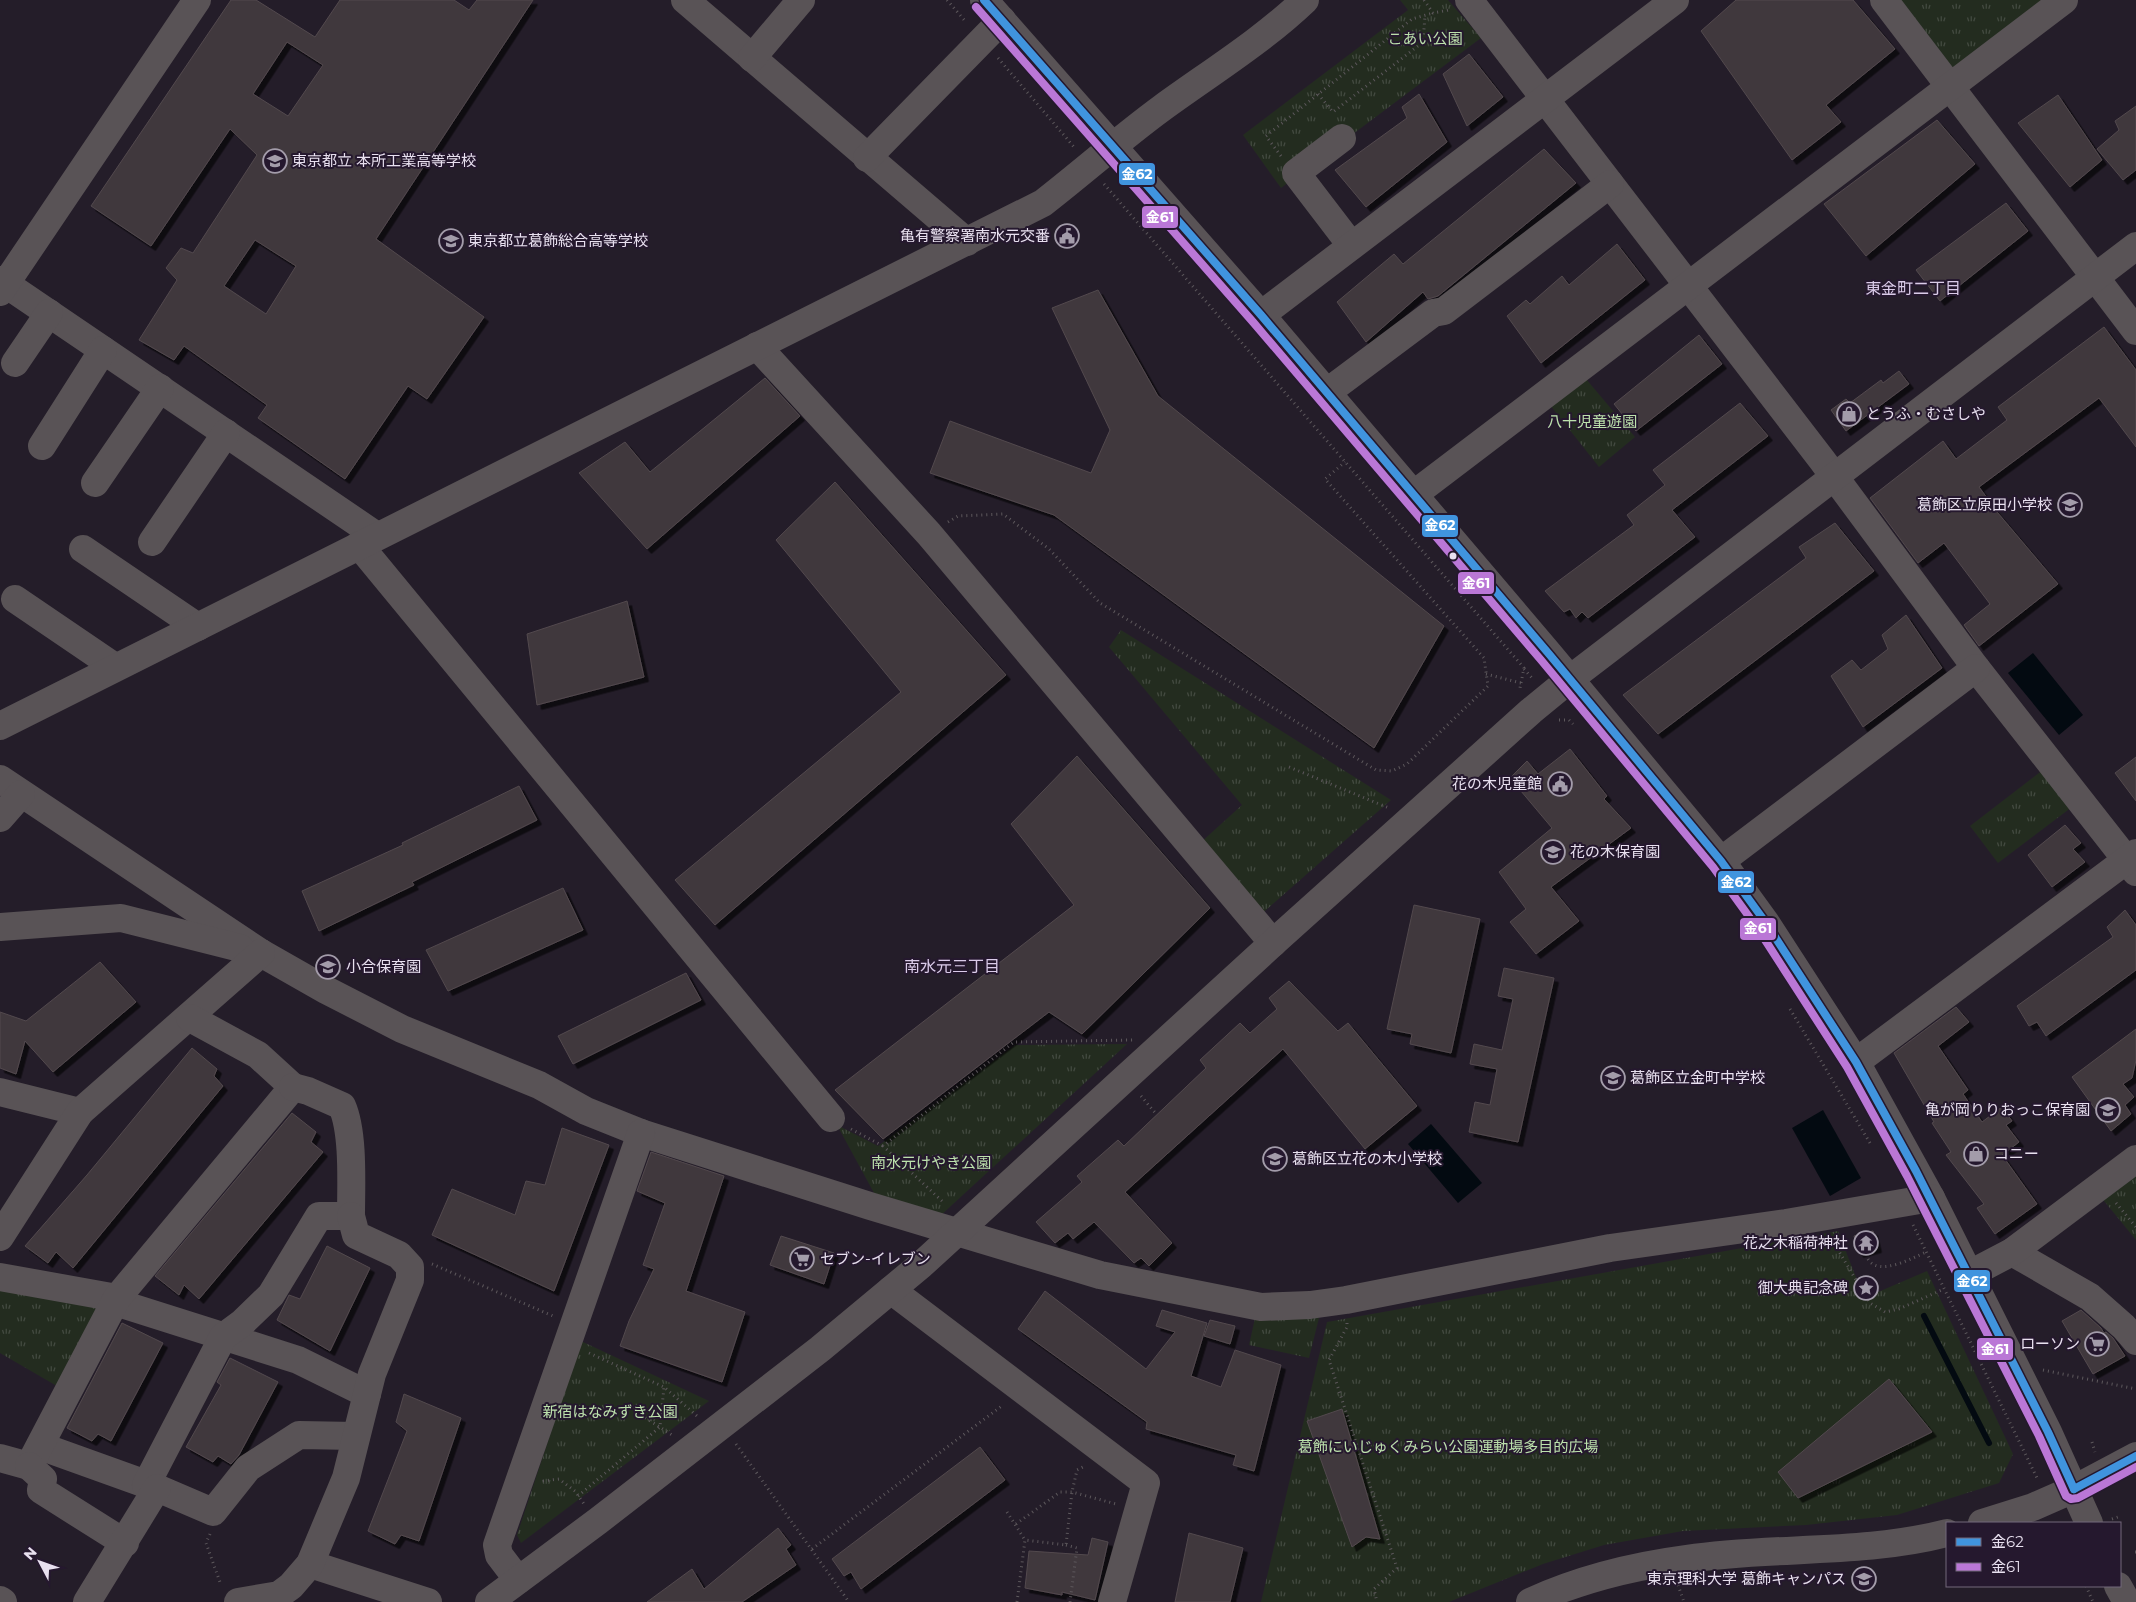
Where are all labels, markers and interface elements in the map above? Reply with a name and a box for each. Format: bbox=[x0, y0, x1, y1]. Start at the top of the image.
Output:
park label: こあい公園 bbox=[1387, 29, 1463, 48]
school or university icon: 東京都立 本所工業高等学校 bbox=[262, 148, 288, 174]
place label: 東京都立 本所工業高等学校 bbox=[292, 151, 476, 170]
line badge: 金62 bbox=[1118, 162, 1156, 186]
text: 金62 bbox=[1121, 165, 1153, 183]
line badge: 金61 bbox=[1141, 205, 1179, 229]
text: 金61 bbox=[1146, 208, 1174, 226]
public building icon: 亀有警察署南水元交番 bbox=[1054, 223, 1080, 249]
place label: 亀有警察署南水元交番 bbox=[900, 226, 1050, 245]
school or university icon: 東京都立葛飾総合高等学校 bbox=[438, 228, 464, 254]
place label: 東京都立葛飾総合高等学校 bbox=[468, 231, 648, 250]
district label: 東金町二丁目 bbox=[1865, 279, 1961, 298]
shop icon: とうふ・むさしや bbox=[1836, 401, 1862, 427]
place label: とうふ・むさしや bbox=[1866, 404, 1986, 423]
park label: 八十児童遊園 bbox=[1547, 412, 1637, 431]
school or university icon: 葛飾区立原田小学校 bbox=[2057, 492, 2083, 518]
place label: 葛飾区立原田小学校 bbox=[1917, 495, 2052, 514]
line badge: 金62 bbox=[1421, 514, 1459, 538]
text: 金62 bbox=[1424, 516, 1456, 534]
unlabelled marker bbox=[1448, 551, 1458, 561]
line badge: 金61 bbox=[1457, 571, 1495, 595]
text: 金61 bbox=[1462, 574, 1490, 592]
public building icon: 花の木児童館 bbox=[1547, 771, 1573, 797]
place label: 花の木児童館 bbox=[1452, 774, 1542, 793]
school or university icon: 花の木保育園 bbox=[1540, 839, 1566, 865]
place label: 花の木保育園 bbox=[1570, 842, 1660, 861]
line badge: 金62 bbox=[1717, 870, 1755, 894]
text: 金62 bbox=[1720, 873, 1752, 891]
line badge: 金61 bbox=[1739, 917, 1777, 941]
text: 金61 bbox=[1744, 919, 1772, 937]
school or university icon: 小合保育園 bbox=[315, 954, 341, 980]
place label: 小合保育園 bbox=[346, 957, 421, 976]
district label: 南水元三丁目 bbox=[904, 957, 1000, 976]
school or university icon: 葛飾区立金町中学校 bbox=[1600, 1065, 1626, 1091]
place label: 葛飾区立金町中学校 bbox=[1630, 1068, 1765, 1087]
school or university icon: 亀が岡りりおっこ保育園 bbox=[2095, 1097, 2121, 1123]
place label: 亀が岡りりおっこ保育園 bbox=[1925, 1100, 2090, 1119]
shop icon: コニー bbox=[1963, 1141, 1989, 1167]
place label: コニー bbox=[1994, 1144, 2039, 1163]
school or university icon: 葛飾区立花の木小学校 bbox=[1262, 1146, 1288, 1172]
place label: 葛飾区立花の木小学校 bbox=[1292, 1149, 1442, 1168]
park label: 南水元けやき公園 bbox=[871, 1153, 991, 1172]
temple icon: 花之木稲荷神社 bbox=[1853, 1230, 1879, 1256]
place label: 花之木稲荷神社 bbox=[1743, 1233, 1848, 1252]
supermarket icon: セブン-イレブン bbox=[789, 1246, 815, 1272]
place label: セブン-イレブン bbox=[820, 1249, 931, 1268]
line badge: 金62 bbox=[1953, 1269, 1991, 1293]
text: 金62 bbox=[1956, 1272, 1988, 1290]
place icon: 御大典記念碑 bbox=[1853, 1275, 1879, 1301]
place label: 御大典記念碑 bbox=[1758, 1278, 1848, 1297]
supermarket icon: ローソン bbox=[2084, 1331, 2110, 1357]
place label: ローソン bbox=[2020, 1334, 2080, 1353]
line badge: 金61 bbox=[1976, 1337, 2014, 1361]
text: 金61 bbox=[1981, 1340, 2009, 1358]
park label: 新宿はなみずき公園 bbox=[542, 1402, 678, 1421]
park label: 葛飾にいじゅくみらい公園運動場多目的広場 bbox=[1298, 1437, 1598, 1456]
legend bbox=[1946, 1522, 2121, 1587]
text: 金62 bbox=[1991, 1532, 2024, 1551]
north arrow bbox=[15, 1537, 65, 1587]
text: N bbox=[20, 1543, 41, 1564]
text: 金61 bbox=[1991, 1557, 2021, 1576]
school or university icon: 東京理科大学 葛飾キャンパス bbox=[1851, 1566, 1877, 1592]
place label: 東京理科大学 葛飾キャンパス bbox=[1647, 1569, 1846, 1588]

